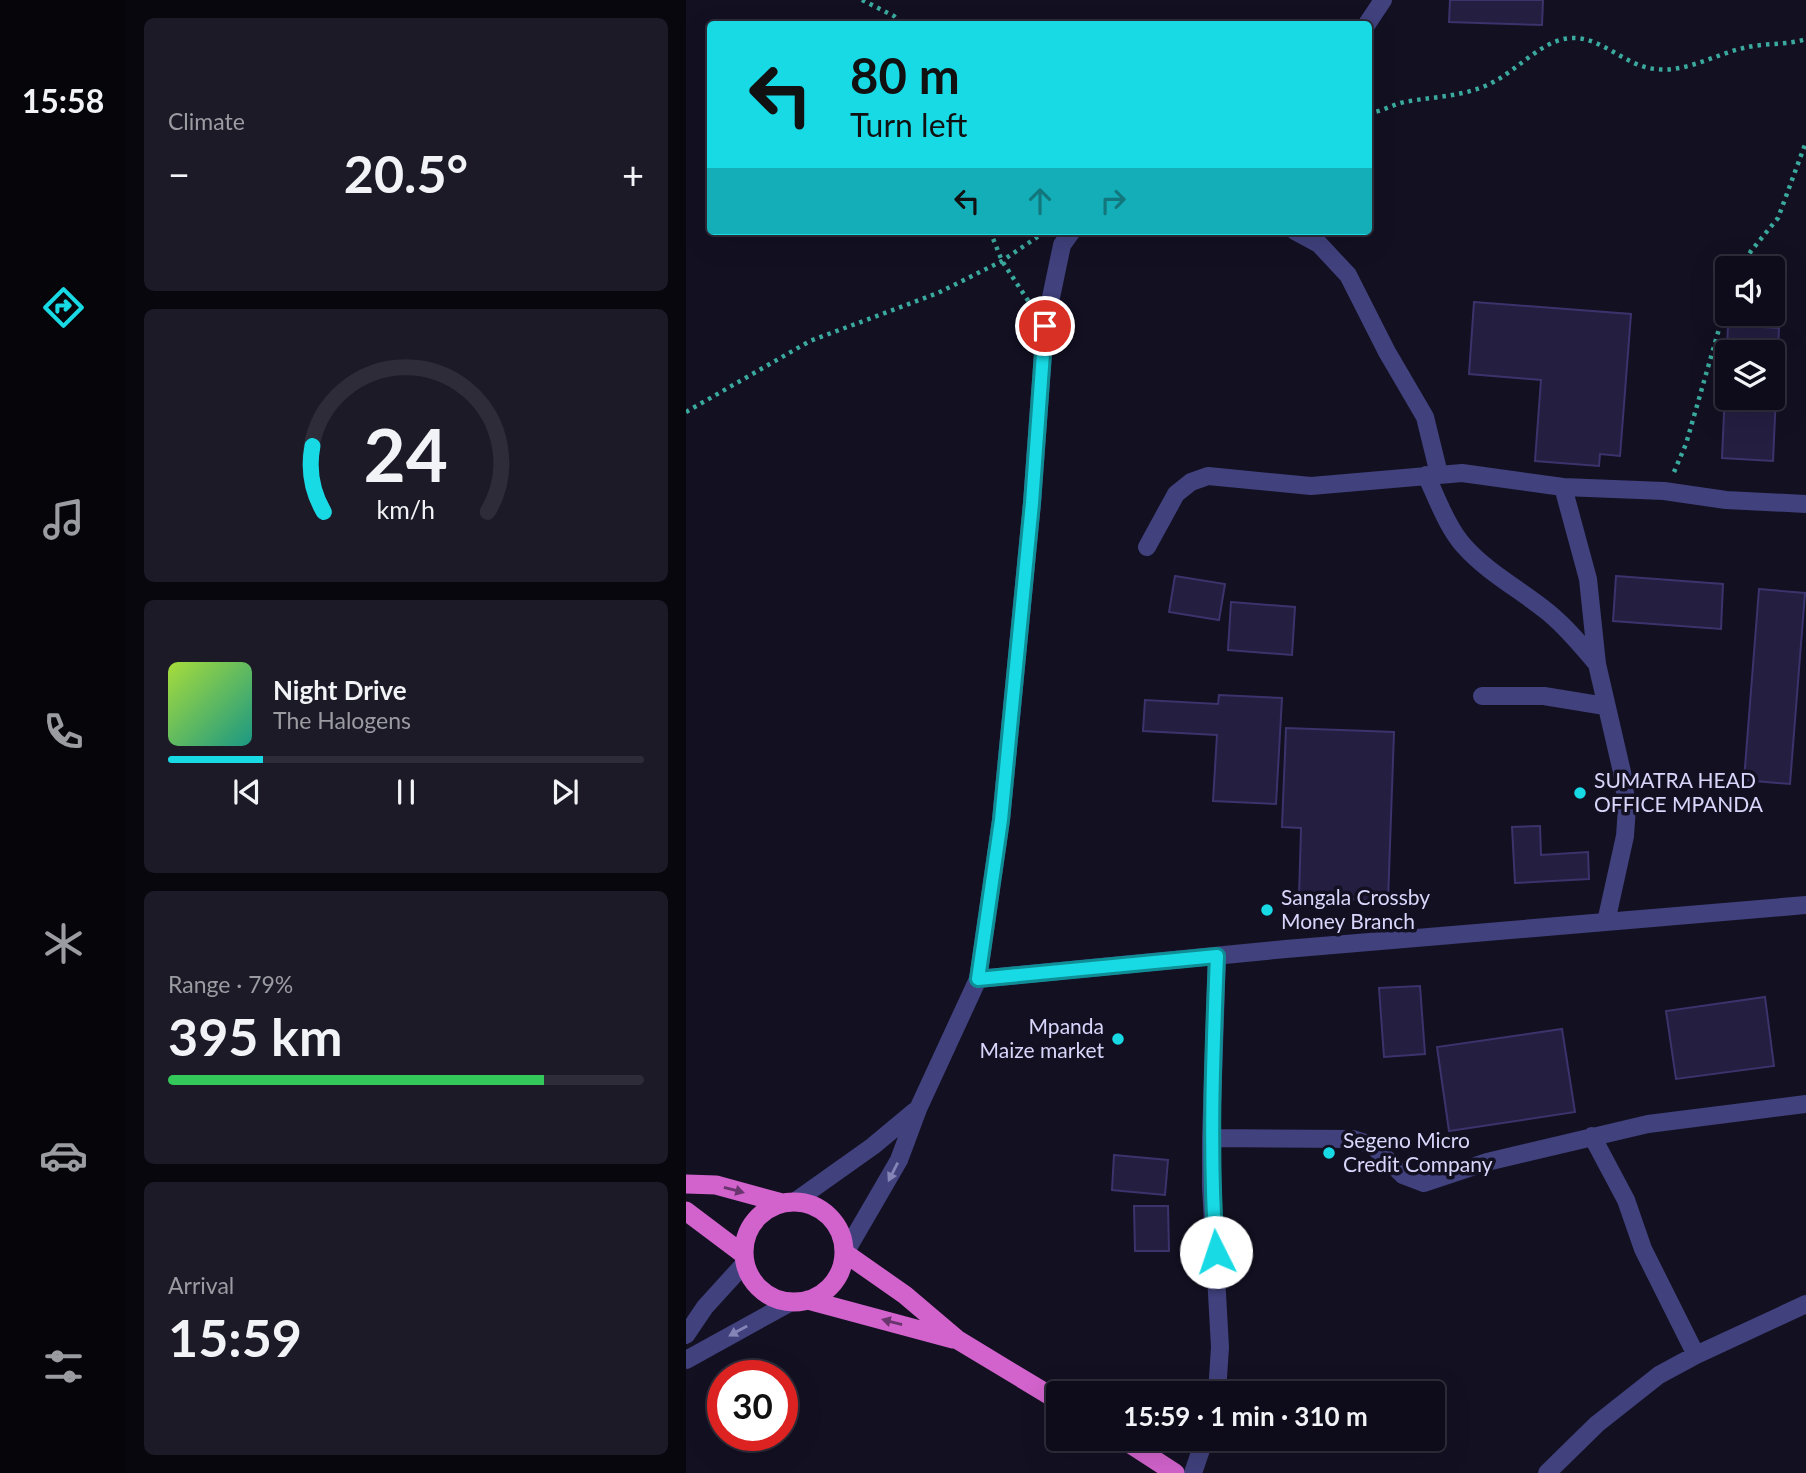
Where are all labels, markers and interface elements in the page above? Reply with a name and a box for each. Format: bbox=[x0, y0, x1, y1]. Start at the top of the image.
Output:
text: 80 m bbox=[850, 46, 960, 104]
icon: left bbox=[735, 49, 826, 140]
text: 15:58 bbox=[22, 81, 104, 120]
text: Turn left bbox=[850, 105, 967, 144]
text: Climate bbox=[168, 107, 245, 135]
text: 20.5° bbox=[344, 142, 468, 204]
text: − bbox=[168, 151, 190, 197]
text: + bbox=[622, 151, 644, 197]
icon: left bbox=[948, 182, 986, 220]
icon: ahead bbox=[1021, 182, 1059, 220]
icon: right bbox=[1094, 182, 1132, 220]
map controls bbox=[1715, 256, 1785, 410]
button: sound bbox=[1715, 256, 1785, 326]
icon: directions bbox=[39, 283, 88, 332]
pin bbox=[1015, 296, 1075, 356]
icon: arrive bbox=[1026, 307, 1064, 345]
button: layers bbox=[1715, 340, 1785, 410]
text: 24 bbox=[364, 410, 448, 498]
text: km/h bbox=[377, 493, 435, 523]
icon: music bbox=[39, 495, 88, 544]
text: Night Drive bbox=[273, 674, 407, 706]
text: The Halogens bbox=[273, 706, 411, 734]
icon: phone bbox=[39, 707, 88, 756]
place label: SUMATRA HEAD OFFICE MPANDA bbox=[1594, 767, 1764, 816]
icon: previous bbox=[228, 773, 266, 811]
icon: pause bbox=[387, 773, 425, 811]
icon: next bbox=[546, 773, 584, 811]
marker: SUMATRA HEAD OFFICE MPANDA bbox=[1572, 785, 1588, 801]
place label: Sangala Crossby Money Branch bbox=[1281, 884, 1430, 933]
marker: Sangala Crossby Money Branch bbox=[1259, 902, 1275, 918]
icon: climate bbox=[39, 919, 88, 968]
text: Range · 79% bbox=[168, 970, 293, 998]
text: 395 km bbox=[168, 1005, 342, 1067]
place label: Mpanda Maize market bbox=[980, 1013, 1104, 1062]
marker: Mpanda Maize market bbox=[1110, 1031, 1126, 1047]
place label: Segeno Micro Credit Company bbox=[1343, 1127, 1493, 1176]
icon: car bbox=[39, 1131, 88, 1180]
marker: Segeno Micro Credit Company bbox=[1321, 1145, 1337, 1161]
one-way arrow bbox=[887, 1162, 898, 1182]
one-way arrow bbox=[724, 1185, 746, 1196]
position arrow bbox=[1179, 1215, 1253, 1289]
text: Arrival bbox=[168, 1271, 234, 1299]
text: 15:59 bbox=[168, 1306, 302, 1368]
one-way arrow bbox=[881, 1317, 902, 1327]
one-way arrow bbox=[729, 1325, 748, 1337]
icon: filters bbox=[39, 1342, 88, 1391]
speed limit sign: 30 bbox=[707, 1360, 798, 1451]
text: 15:59 · 1 min · 310 m bbox=[1123, 1400, 1368, 1432]

